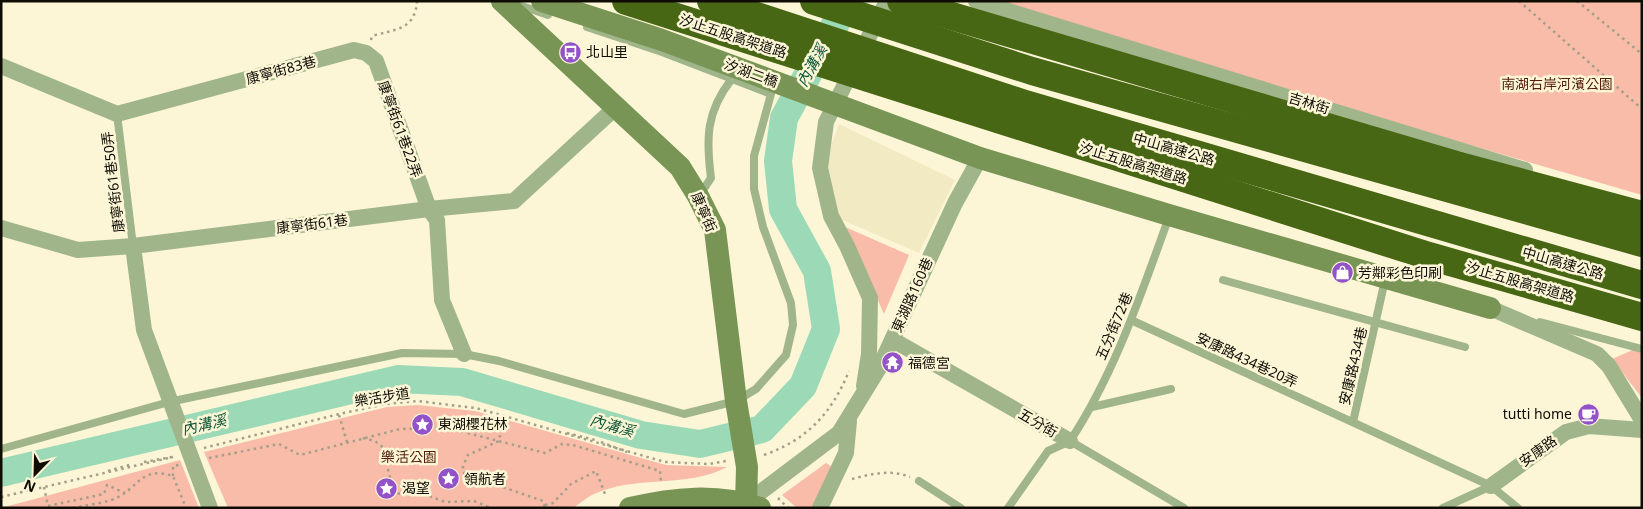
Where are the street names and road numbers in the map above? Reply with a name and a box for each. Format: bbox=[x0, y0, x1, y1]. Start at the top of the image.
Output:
street label: 汐止五股高架道路 bbox=[677, 9, 789, 62]
street label: 康寧街83巷 bbox=[244, 51, 318, 88]
street label: 汐湖二橋 bbox=[722, 54, 781, 91]
street label: 康寧街61巷22弄 bbox=[374, 78, 427, 180]
street label: 吉林街 bbox=[1286, 87, 1332, 118]
street label: 中山高速公路 bbox=[1131, 128, 1217, 169]
street label: 康寧街61巷50弄 bbox=[97, 130, 128, 234]
street label: 汐止五股高架道路 bbox=[1077, 137, 1189, 188]
street label: 康寧街 bbox=[687, 189, 722, 235]
street label: 康寧街61巷 bbox=[275, 210, 349, 237]
street label: 中山高速公路 bbox=[1520, 242, 1606, 283]
street label: 東湖路160巷 bbox=[887, 254, 936, 335]
street label: 汐止五股高架道路 bbox=[1464, 257, 1577, 306]
street label: 五分街72巷 bbox=[1091, 289, 1136, 363]
street label: 安康路434巷 bbox=[1334, 325, 1371, 407]
street label: 安康路434巷20弄 bbox=[1193, 328, 1301, 391]
street label: 樂活步道 bbox=[353, 383, 411, 410]
street label: 五分街 bbox=[1015, 404, 1061, 441]
street label: 安康路 bbox=[1515, 431, 1560, 470]

